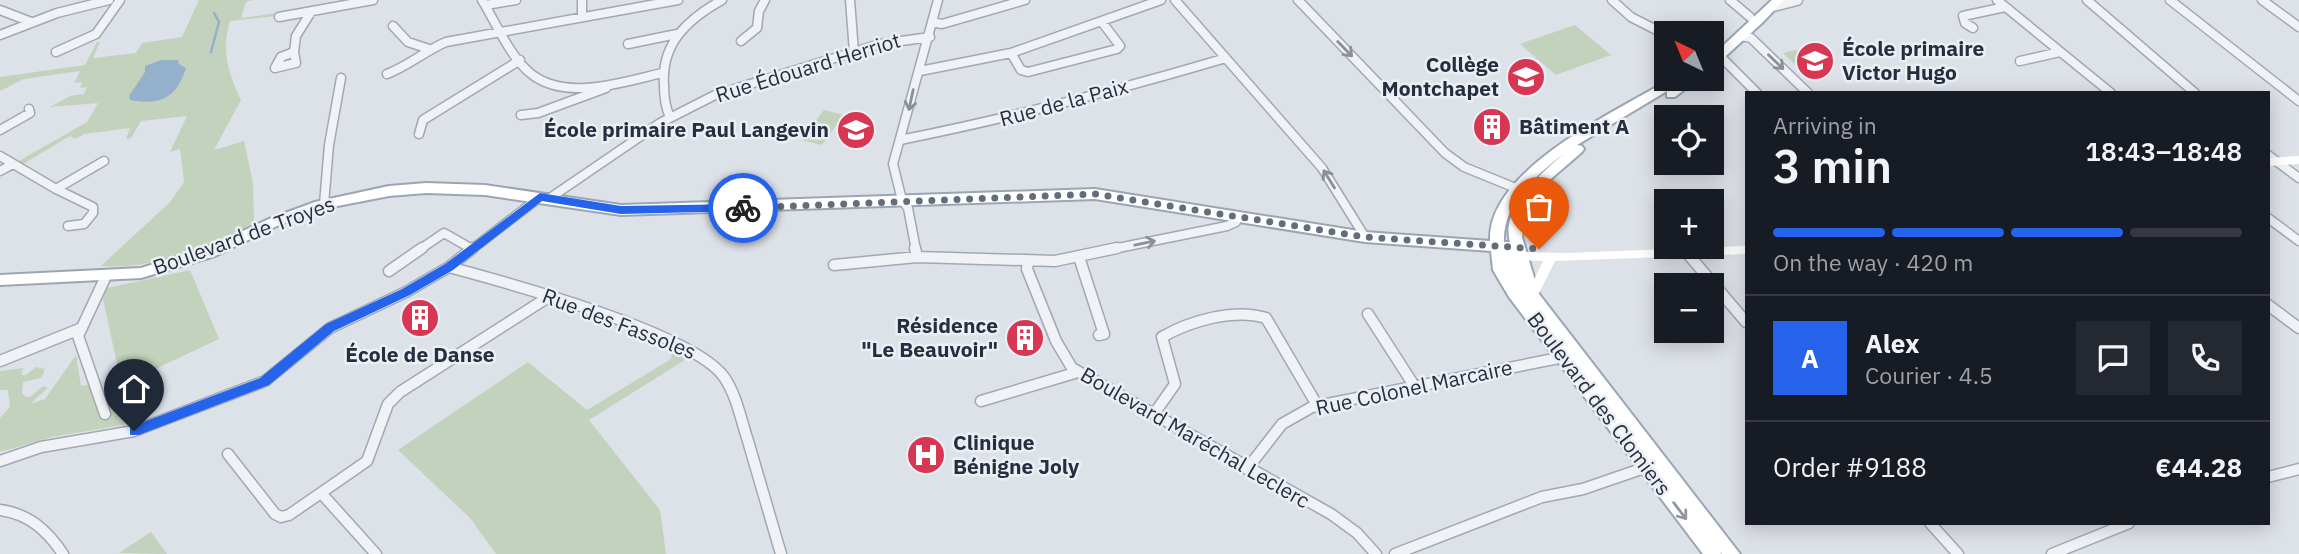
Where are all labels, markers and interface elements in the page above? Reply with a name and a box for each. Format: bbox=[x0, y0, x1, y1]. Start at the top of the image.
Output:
north arrow bbox=[1654, 21, 1724, 91]
map controls bbox=[1654, 21, 1724, 343]
street label: Rue Édouard Herriot bbox=[712, 26, 904, 108]
place label: École primaire Victor Hugo bbox=[1842, 34, 1985, 86]
one-way arrow bbox=[1336, 40, 1353, 57]
school or university icon: École primaire Victor Hugo bbox=[1794, 40, 1836, 82]
place label: Collège Montchapet bbox=[1382, 50, 1499, 102]
one-way arrow bbox=[1767, 54, 1784, 71]
school or university icon: Collège Montchapet bbox=[1505, 56, 1547, 98]
street label: Rue de la Paix bbox=[996, 71, 1131, 133]
one-way arrow bbox=[903, 89, 916, 111]
button: locate bbox=[1654, 105, 1724, 175]
building icon: Bâtiment A bbox=[1471, 106, 1513, 148]
school or university icon: École primaire Paul Langevin bbox=[835, 109, 877, 151]
text: Arriving in bbox=[1773, 110, 1877, 140]
place label: Bâtiment A bbox=[1519, 112, 1629, 140]
place label: École primaire Paul Langevin bbox=[544, 115, 829, 143]
text: 18:43–18:48 bbox=[2085, 134, 2242, 168]
text: 3 min bbox=[1773, 136, 1892, 196]
one-way arrow bbox=[1322, 170, 1336, 190]
courier bbox=[708, 173, 778, 243]
pin bbox=[1509, 177, 1569, 249]
icon: bag bbox=[1520, 188, 1558, 226]
street label: Boulevard de Troyes bbox=[149, 189, 339, 281]
icon: bike bbox=[724, 189, 762, 227]
button: + bbox=[1654, 189, 1724, 259]
one-way arrow bbox=[1133, 235, 1156, 249]
text: On the way · 420 m bbox=[1773, 247, 1973, 277]
button: − bbox=[1654, 273, 1724, 343]
street label: Rue des Fassoles bbox=[539, 281, 700, 365]
building icon: École de Danse bbox=[399, 297, 441, 339]
street label: Boulevard des Clomiers bbox=[1522, 306, 1678, 501]
place label: Résidence "Le Beauvoir" bbox=[861, 311, 998, 363]
building icon: Résidence "Le Beauvoir" bbox=[1004, 317, 1046, 359]
button: chat bbox=[2076, 321, 2150, 395]
button: phone bbox=[2168, 321, 2242, 395]
text: Alex bbox=[1865, 326, 1919, 360]
place label: École de Danse bbox=[345, 340, 495, 368]
text: A bbox=[1801, 341, 1819, 375]
street label: Rue Colonel Marcaire bbox=[1313, 353, 1515, 422]
pin bbox=[104, 359, 164, 431]
street label: Boulevard Maréchal Leclerc bbox=[1076, 360, 1315, 514]
text: Courier · 4.5 bbox=[1865, 360, 1993, 390]
icon: home bbox=[115, 370, 153, 408]
place label: Clinique Bénigne Joly bbox=[953, 428, 1080, 480]
hospital icon: Clinique Bénigne Joly bbox=[905, 434, 947, 476]
text: Order #9188 bbox=[1773, 450, 1927, 484]
text: €44.28 bbox=[2155, 450, 2242, 484]
one-way arrow bbox=[1673, 501, 1688, 520]

